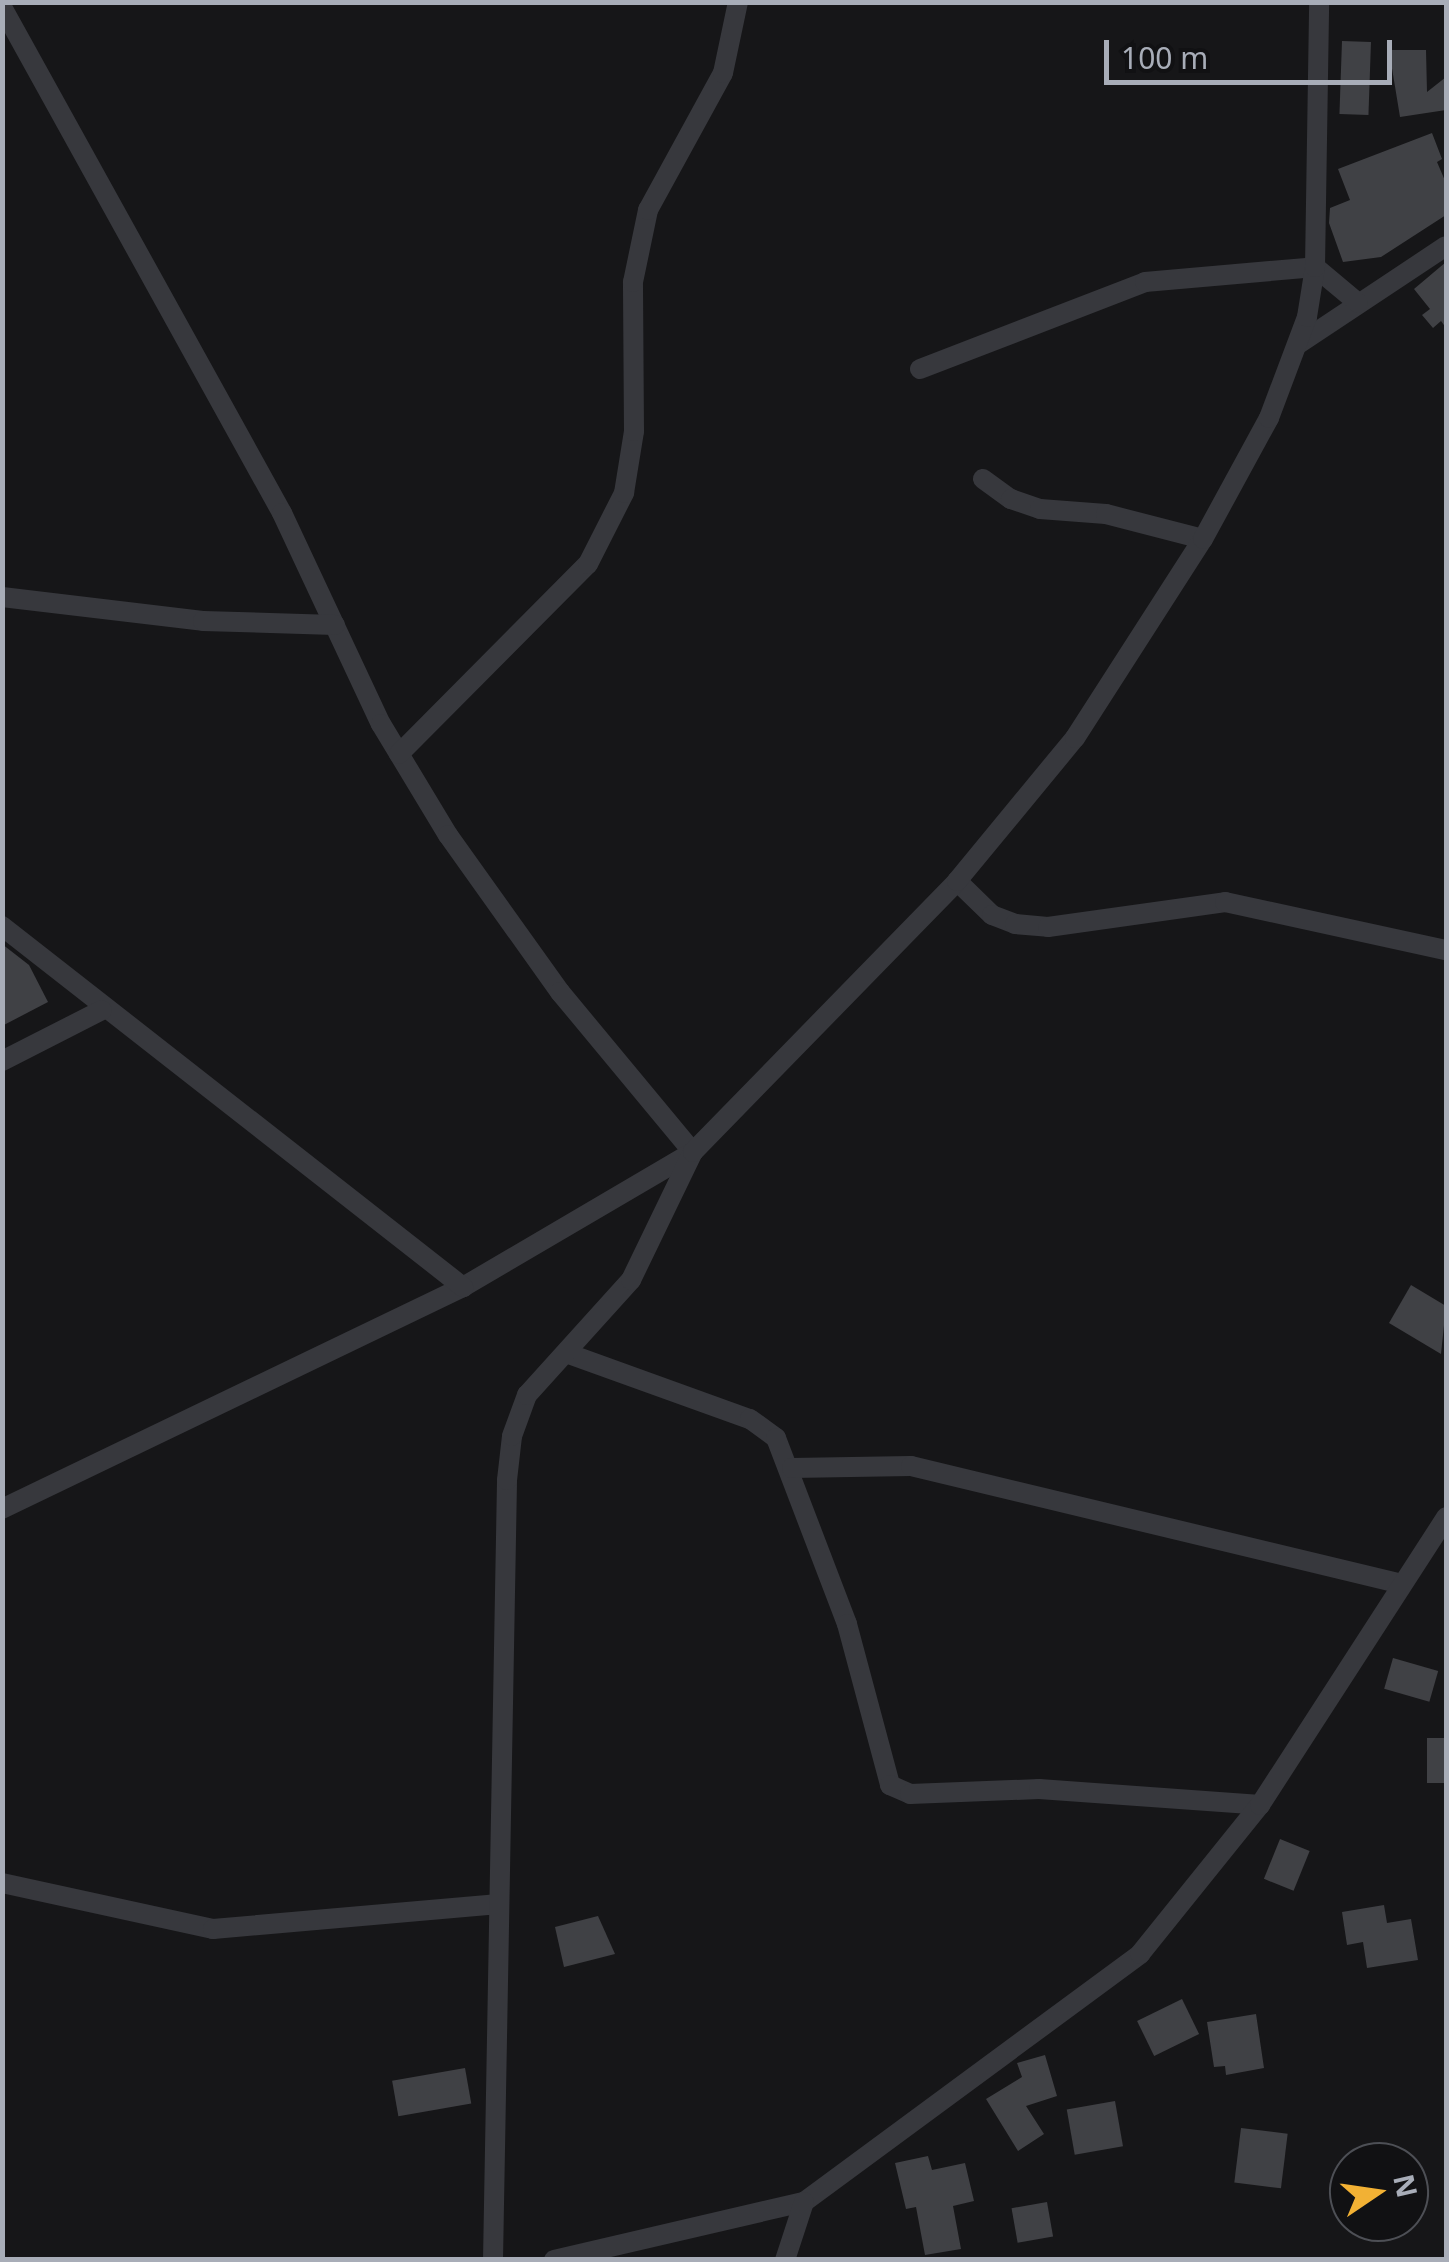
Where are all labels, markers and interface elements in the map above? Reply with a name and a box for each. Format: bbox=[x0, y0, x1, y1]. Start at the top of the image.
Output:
scale bar bbox=[1109, 20, 1396, 82]
text: 100 m bbox=[1121, 37, 1208, 78]
north arrow bbox=[1329, 2142, 1429, 2242]
text: N bbox=[1385, 2170, 1427, 2201]

